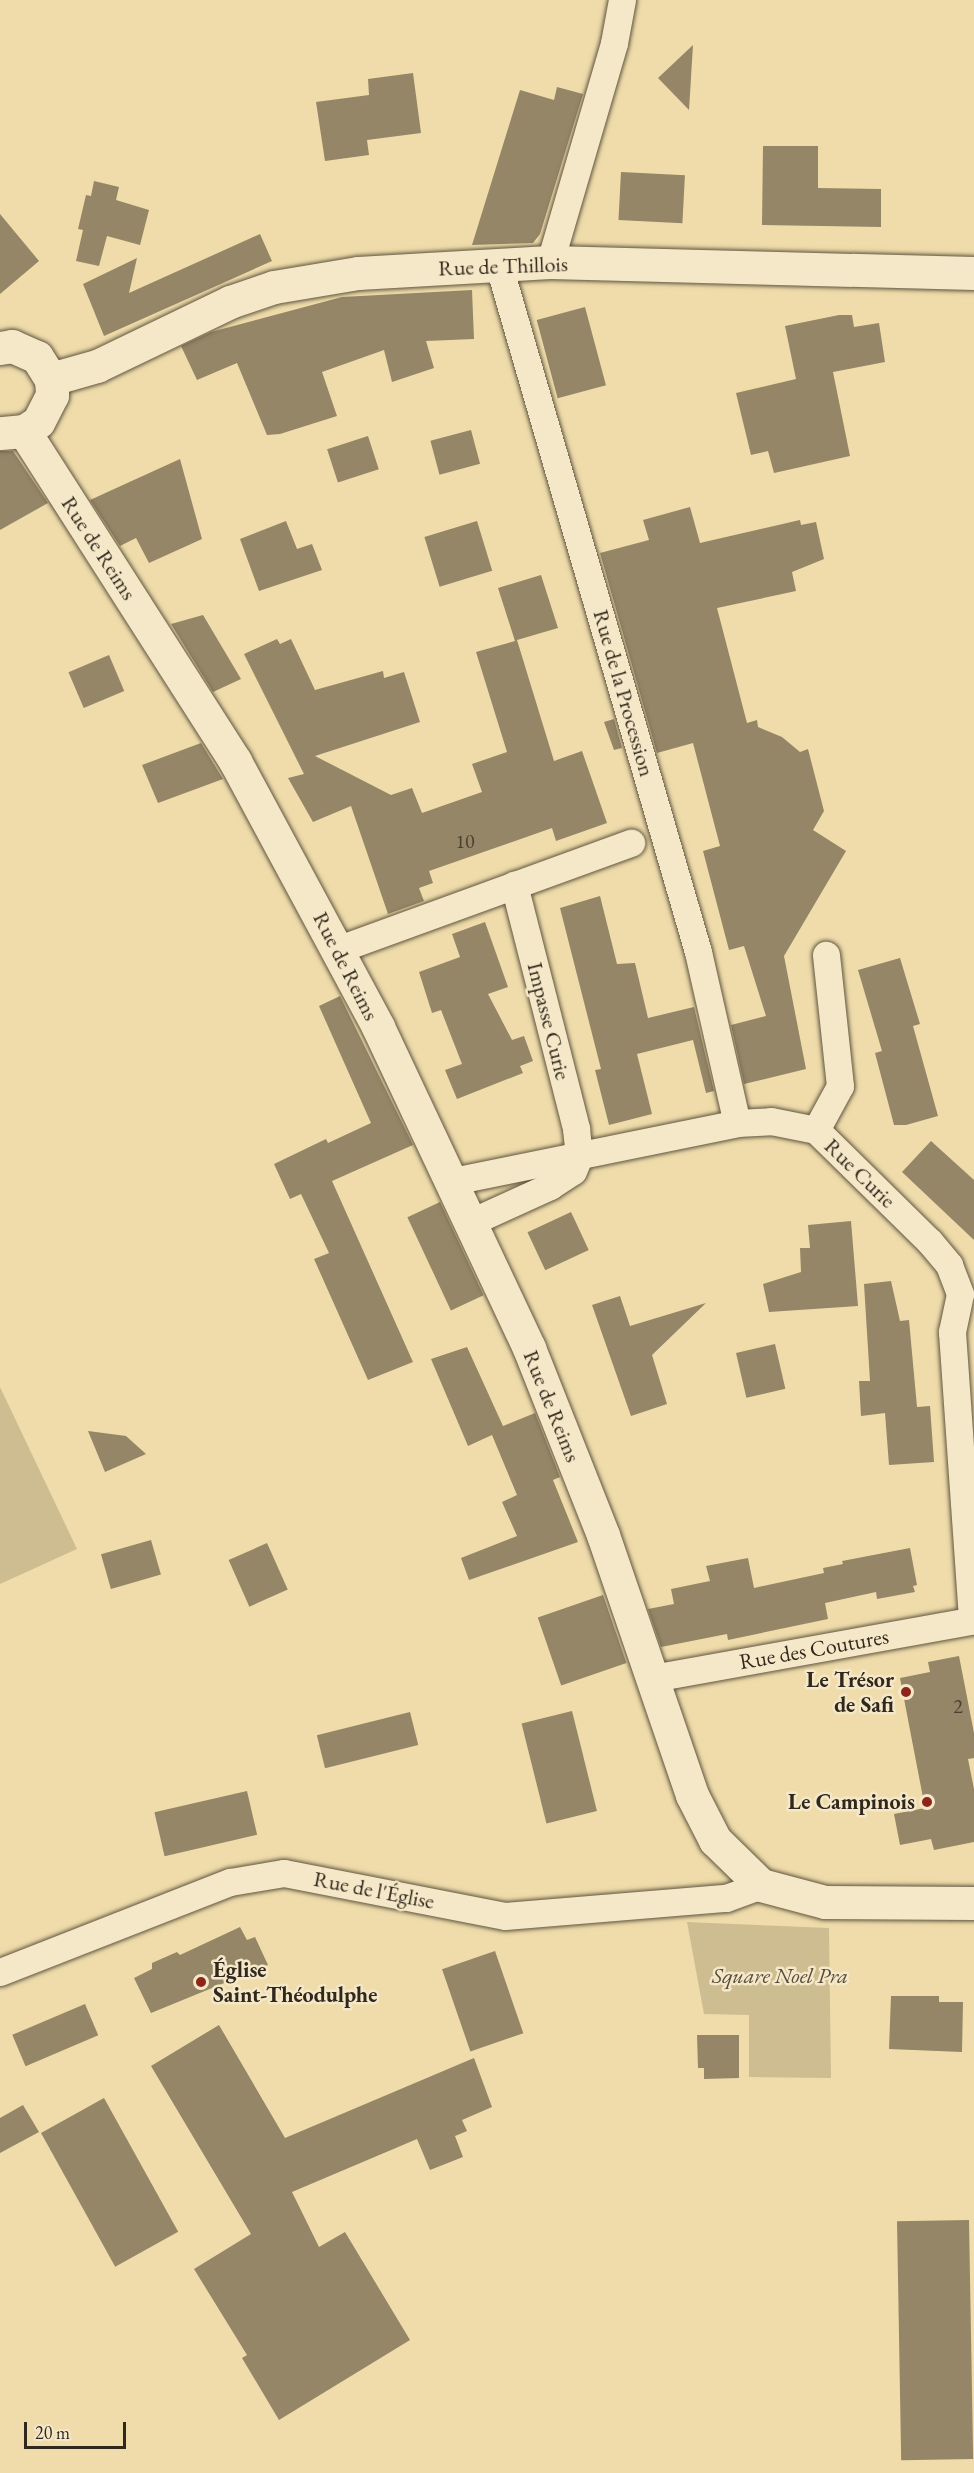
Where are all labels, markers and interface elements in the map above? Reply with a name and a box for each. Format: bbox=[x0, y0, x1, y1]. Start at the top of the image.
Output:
street label: Rue de Thillois bbox=[438, 251, 568, 281]
street label: Rue de Reims bbox=[56, 491, 142, 605]
street label: Rue de la Procession bbox=[588, 606, 660, 780]
house number: 10 bbox=[455, 829, 475, 853]
street label: Rue de Reims bbox=[307, 907, 385, 1025]
street label: Impasse Curie bbox=[522, 960, 576, 1082]
street label: Rue Curie bbox=[819, 1133, 901, 1213]
street label: Rue de Reims bbox=[518, 1346, 586, 1466]
street label: Rue des Coutures bbox=[737, 1623, 891, 1675]
place label: Le Trésor de Safi bbox=[806, 1666, 894, 1718]
marker: Le Trésor de Safi bbox=[899, 1685, 913, 1699]
house number: 2 bbox=[953, 1694, 963, 1718]
place label: Le Campinois bbox=[788, 1789, 915, 1815]
marker: Le Campinois bbox=[920, 1795, 934, 1809]
street label: Rue de l'Église bbox=[311, 1865, 437, 1915]
place label: Église Saint-Théodulphe bbox=[213, 1956, 377, 2008]
park label: Square Noel Pra bbox=[712, 1963, 848, 1989]
marker: Église Saint-Théodulphe bbox=[194, 1975, 208, 1989]
scale bar bbox=[27, 2410, 129, 2448]
text: 20 m bbox=[35, 2421, 70, 2444]

